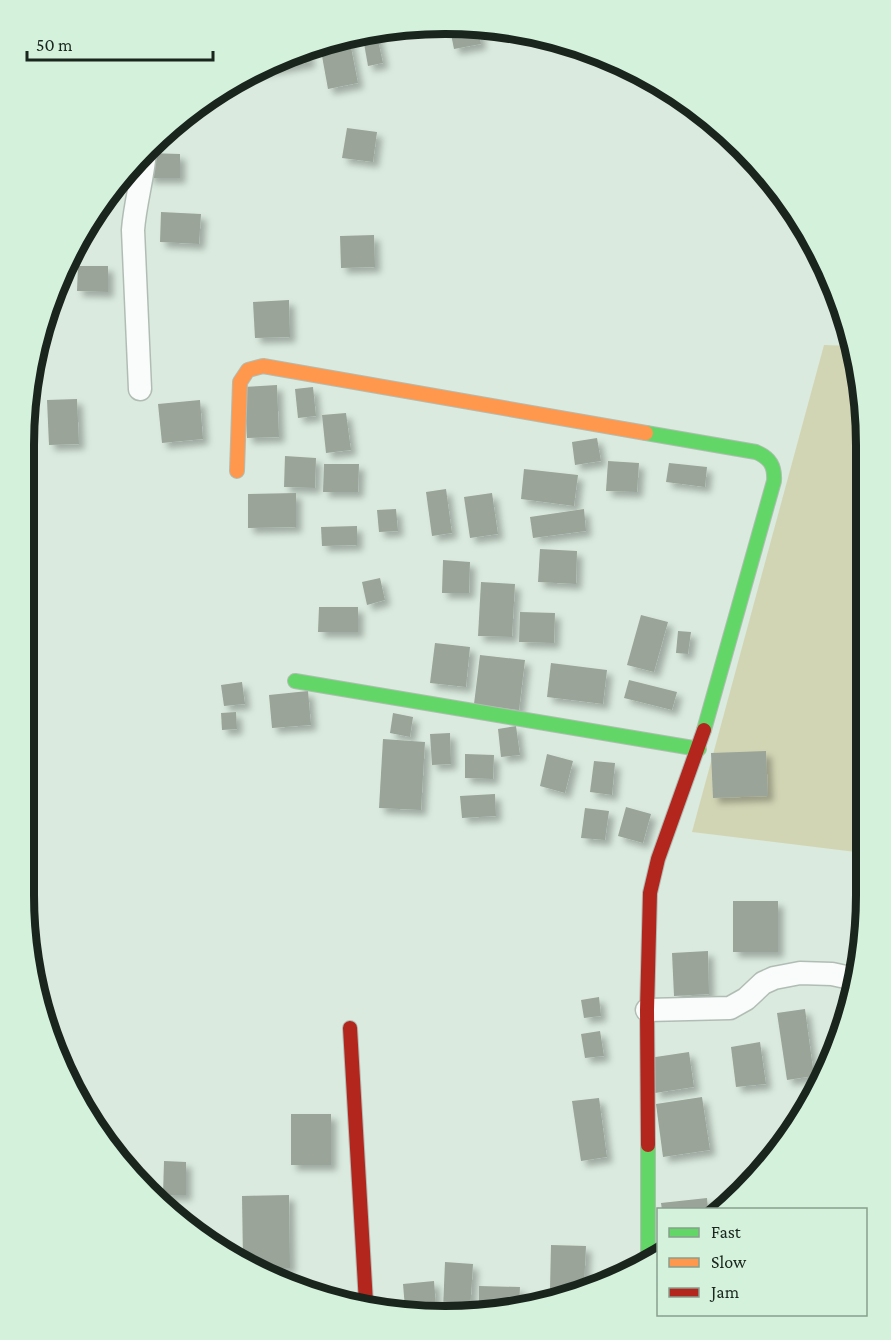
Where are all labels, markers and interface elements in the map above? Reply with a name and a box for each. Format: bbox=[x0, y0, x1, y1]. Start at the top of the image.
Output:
scale bar bbox=[27, 24, 213, 62]
text: 50 m bbox=[36, 35, 73, 55]
legend bbox=[657, 1208, 867, 1316]
text: Fast bbox=[711, 1222, 742, 1242]
text: Slow bbox=[711, 1252, 747, 1272]
text: Jam bbox=[709, 1282, 740, 1302]

